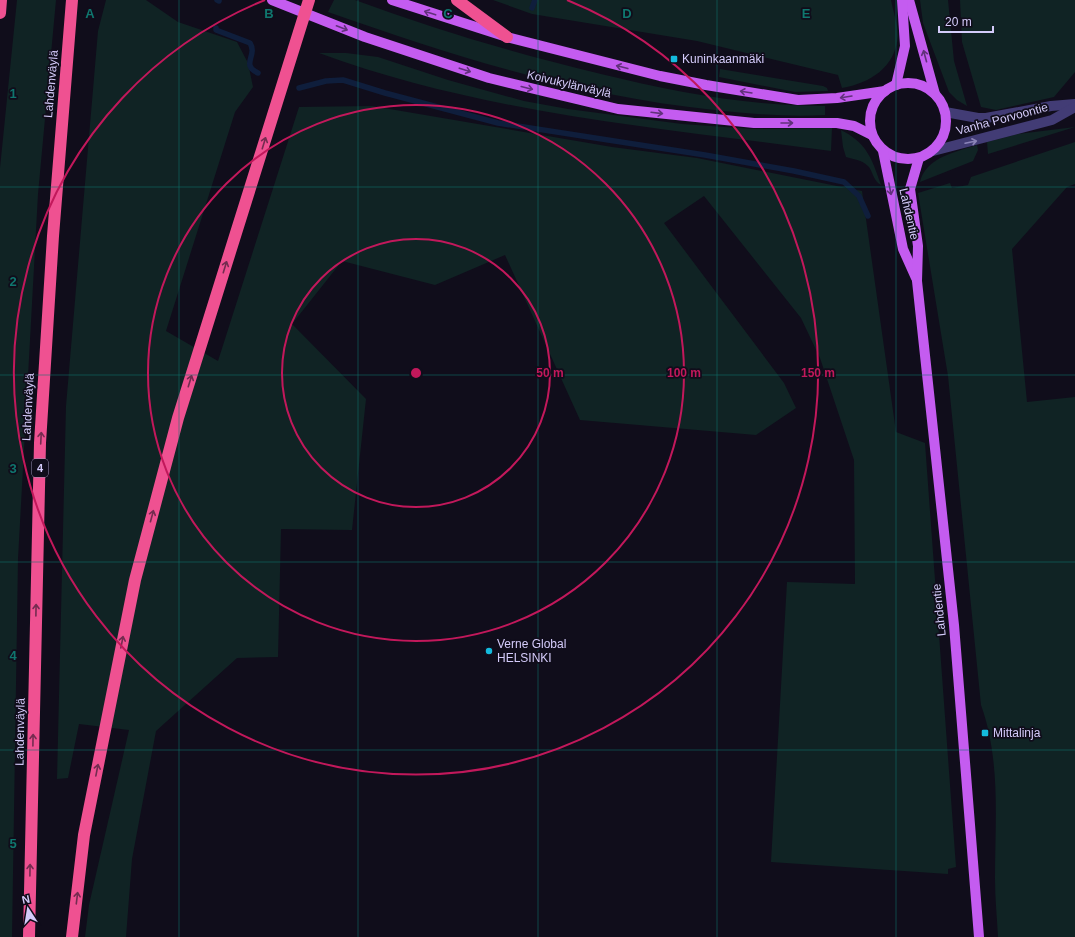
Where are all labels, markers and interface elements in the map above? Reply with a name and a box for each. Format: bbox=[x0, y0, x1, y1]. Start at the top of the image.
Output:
text: A bbox=[85, 6, 95, 21]
text: B bbox=[264, 6, 274, 21]
text: C bbox=[443, 6, 453, 21]
text: D bbox=[622, 6, 632, 21]
text: E bbox=[802, 6, 811, 21]
scale bar bbox=[939, 8, 993, 34]
one-way arrow bbox=[423, 9, 436, 16]
text: 20 m bbox=[945, 15, 972, 29]
one-way arrow bbox=[336, 25, 348, 33]
street label: Lahdenväylä bbox=[41, 49, 61, 119]
one-way arrow bbox=[920, 50, 928, 63]
place label: Kuninkaanmäki bbox=[682, 52, 764, 66]
marker: Kuninkaanmäki bbox=[669, 54, 679, 64]
one-way arrow bbox=[616, 62, 629, 70]
one-way arrow bbox=[459, 67, 472, 74]
street label: Koivukylänväylä bbox=[526, 68, 613, 101]
one-way arrow bbox=[520, 84, 533, 92]
text: 1 bbox=[9, 86, 17, 101]
one-way arrow bbox=[740, 88, 753, 96]
one-way arrow bbox=[840, 93, 853, 101]
street label: Vanha Porvoontie bbox=[955, 100, 1050, 138]
one-way arrow bbox=[650, 109, 663, 117]
one-way arrow bbox=[780, 119, 793, 127]
one-way arrow bbox=[261, 137, 268, 150]
one-way arrow bbox=[964, 137, 977, 145]
one-way arrow bbox=[886, 182, 894, 195]
street label: Lahdentie bbox=[896, 187, 922, 242]
one-way arrow bbox=[222, 261, 229, 274]
text: 2 bbox=[9, 274, 17, 289]
centre of rings bbox=[409, 366, 423, 380]
text: 50 m bbox=[536, 366, 564, 380]
text: 100 m bbox=[667, 366, 701, 380]
text: 150 m bbox=[801, 366, 835, 380]
street label: Lahdenväylä bbox=[19, 372, 37, 441]
one-way arrow bbox=[186, 375, 194, 387]
one-way arrow bbox=[37, 432, 44, 445]
road number: 4 bbox=[32, 459, 48, 477]
text: 3 bbox=[9, 461, 17, 476]
one-way arrow bbox=[149, 510, 156, 523]
street label: Lahdentie bbox=[929, 583, 949, 637]
one-way arrow bbox=[33, 604, 40, 617]
one-way arrow bbox=[119, 636, 127, 649]
place label: Verne Global HELSINKI bbox=[497, 637, 566, 665]
marker: Verne Global HELSINKI bbox=[484, 646, 494, 656]
text: 4 bbox=[9, 648, 17, 663]
street label: Lahdenväylä bbox=[12, 698, 28, 766]
place label: Mittalinja bbox=[993, 726, 1041, 740]
marker: Mittalinja bbox=[980, 728, 990, 738]
one-way arrow bbox=[30, 734, 37, 747]
one-way arrow bbox=[93, 764, 101, 777]
text: 5 bbox=[9, 836, 17, 851]
one-way arrow bbox=[27, 864, 34, 877]
north arrow bbox=[8, 889, 48, 929]
one-way arrow bbox=[73, 892, 81, 905]
text: N bbox=[21, 893, 31, 906]

